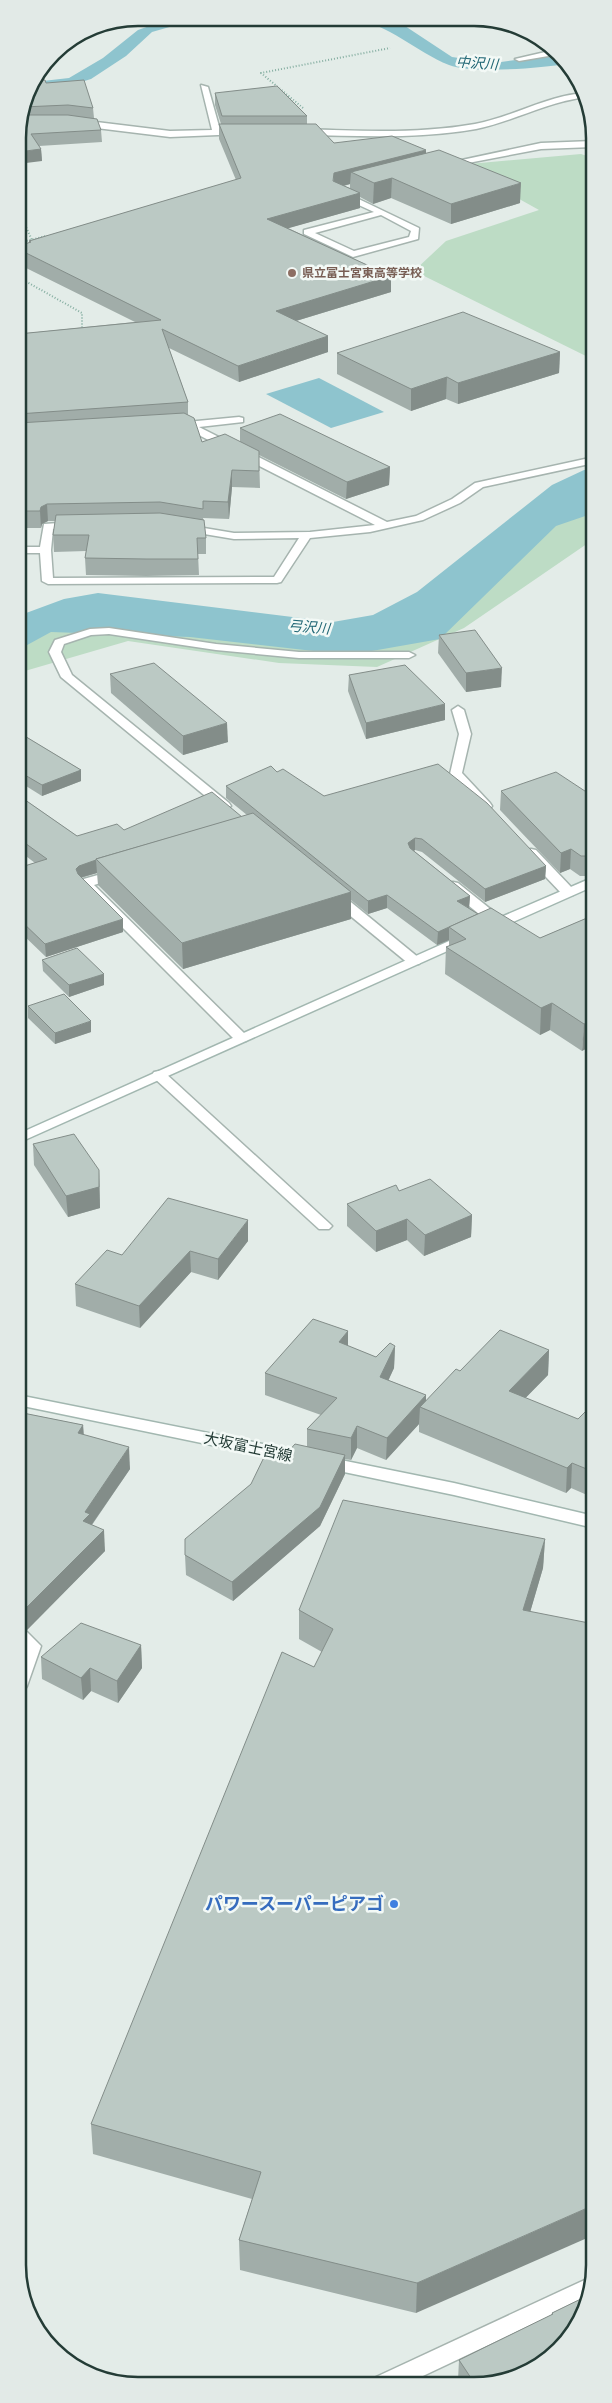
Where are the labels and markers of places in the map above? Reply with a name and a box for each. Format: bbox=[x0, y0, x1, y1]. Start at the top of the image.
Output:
place label: 県立富士宮東高等学校 bbox=[302, 266, 422, 280]
marker: 県立富士宮東高等学校 bbox=[286, 267, 298, 279]
place label: パワースーパーピアゴ bbox=[205, 1894, 384, 1914]
marker: パワースーパーピアゴ bbox=[388, 1898, 400, 1910]

